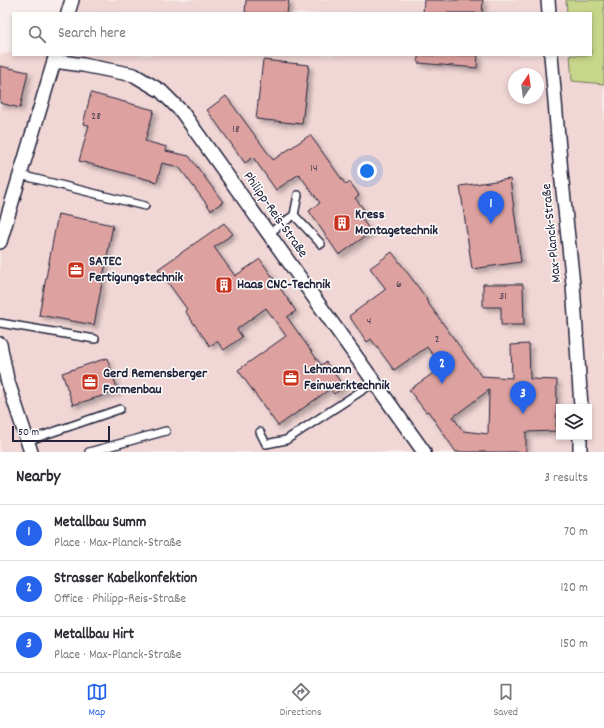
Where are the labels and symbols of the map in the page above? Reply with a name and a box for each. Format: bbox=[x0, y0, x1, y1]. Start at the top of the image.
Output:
north arrow bbox=[508, 68, 544, 104]
house number: 28 bbox=[91, 108, 101, 125]
house number: 18 bbox=[232, 121, 240, 138]
house number: 14 bbox=[310, 160, 318, 177]
your location bbox=[357, 161, 377, 181]
street label: Philipp-Reis-Straße bbox=[238, 168, 312, 262]
street label: Max-Planck-Straße bbox=[537, 182, 567, 284]
pin: 1 bbox=[478, 191, 504, 224]
place label: Kress Montagetechnik bbox=[355, 205, 438, 241]
building icon: Kress Montagetechnik bbox=[332, 213, 352, 233]
place label: SATEC Fertigungstechnik bbox=[89, 252, 183, 288]
office icon: SATEC Fertigungstechnik bbox=[66, 260, 86, 280]
building icon: Haas CNC-Technik bbox=[214, 275, 234, 295]
place label: Haas CNC-Technik bbox=[237, 275, 331, 295]
house number: 6 bbox=[396, 276, 402, 293]
house number: 31 bbox=[499, 288, 507, 305]
house number: 4 bbox=[367, 313, 372, 330]
house number: 2 bbox=[434, 331, 440, 348]
pin: 2 bbox=[429, 351, 455, 384]
place label: Lehmann Feinwerktechnik bbox=[304, 360, 390, 396]
place label: Gerd Remensberger Formenbau bbox=[103, 364, 208, 400]
office icon: Lehmann Feinwerktechnik bbox=[281, 368, 301, 388]
office icon: Gerd Remensberger Formenbau bbox=[80, 372, 100, 392]
pin: 3 bbox=[510, 381, 536, 414]
scale bar bbox=[12, 424, 110, 443]

